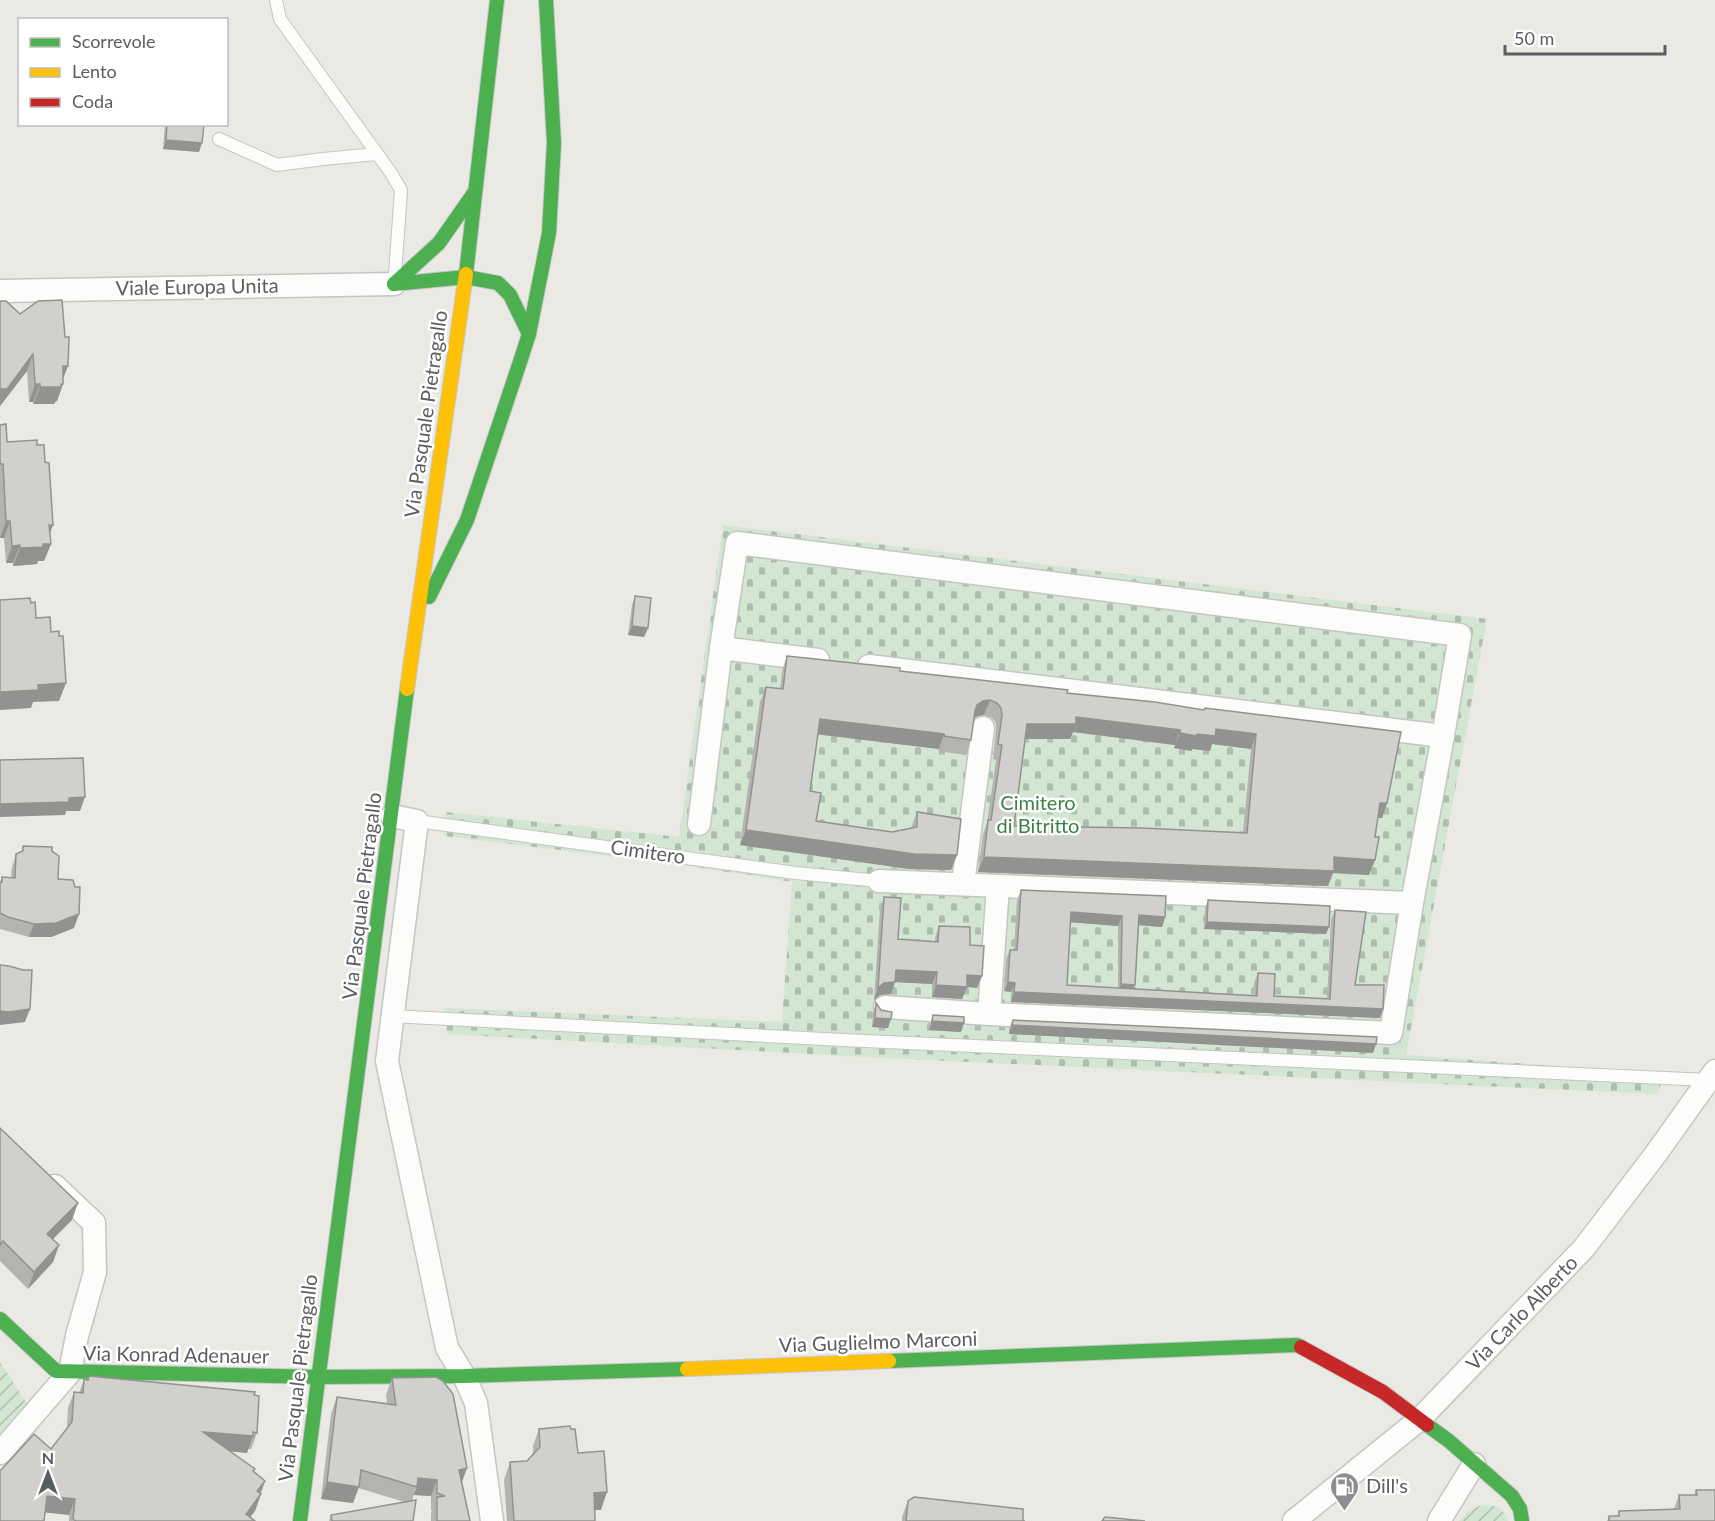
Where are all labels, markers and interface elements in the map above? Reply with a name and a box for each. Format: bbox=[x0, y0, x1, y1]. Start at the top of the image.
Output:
legend bbox=[18, 18, 228, 126]
scale bar bbox=[1505, 18, 1666, 56]
text: 50 m bbox=[1514, 27, 1554, 49]
text: Scorrevole bbox=[72, 30, 155, 52]
text: Lento bbox=[72, 60, 117, 82]
text: Coda bbox=[72, 90, 113, 112]
street label: Viale Europa Unita bbox=[115, 273, 279, 299]
street label: Via Pasquale Pietragallo bbox=[399, 309, 451, 519]
park label: Cimitero di Bitritto bbox=[997, 790, 1079, 837]
street label: Via Pasquale Pietragallo bbox=[336, 791, 386, 1001]
street label: Cimitero bbox=[609, 834, 687, 868]
street label: Via Carlo Alberto bbox=[1460, 1250, 1582, 1375]
street label: Via Pasquale Pietragallo bbox=[272, 1273, 322, 1483]
street label: Via Guglielmo Marconi bbox=[778, 1326, 978, 1356]
street label: Via Konrad Adenauer bbox=[83, 1340, 270, 1368]
north arrow bbox=[18, 1443, 78, 1503]
text: N bbox=[42, 1448, 54, 1467]
fuel station icon: Dill's bbox=[1329, 1470, 1361, 1512]
place label: Dill's bbox=[1366, 1473, 1408, 1497]

